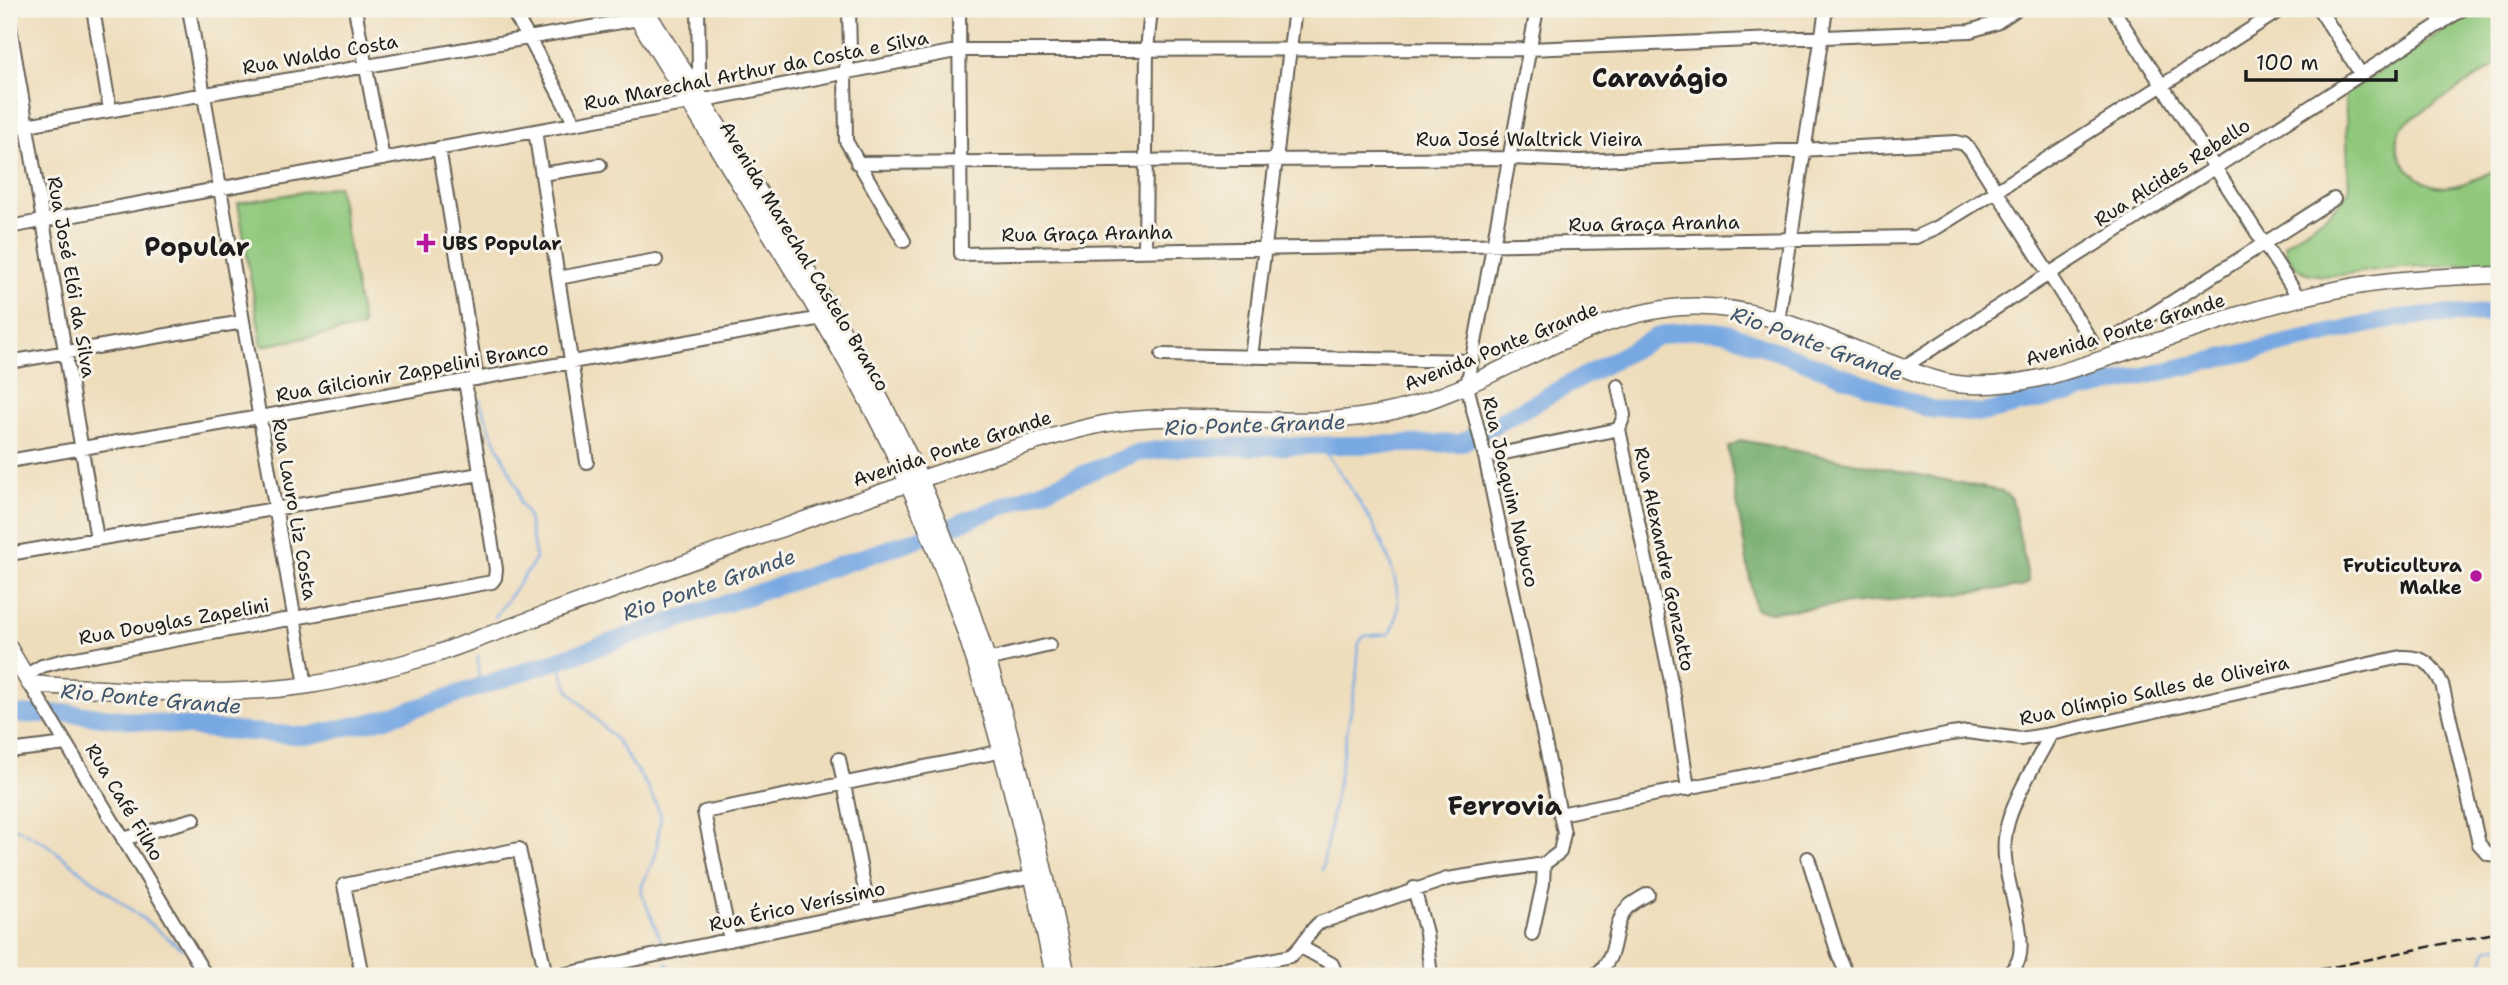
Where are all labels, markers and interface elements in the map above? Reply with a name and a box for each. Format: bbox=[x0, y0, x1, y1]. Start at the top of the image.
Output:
street label: Rua Marechal Arthur da Costa e Silva bbox=[582, 25, 931, 116]
street label: Rua Waldo Costa bbox=[240, 28, 400, 80]
scale bar bbox=[2246, 38, 2396, 82]
text: 100 m bbox=[2256, 49, 2319, 77]
district label: Caravágio bbox=[1592, 60, 1728, 95]
street label: Rua Alcides Rebello bbox=[2090, 113, 2255, 232]
street label: Avenida Marechal Castelo Branco bbox=[714, 117, 895, 396]
street label: Rua José Waltrick Vieira bbox=[1416, 127, 1642, 152]
street label: Rua José Elói da Silva bbox=[41, 174, 102, 380]
street label: Rua Graça Aranha bbox=[1568, 210, 1740, 237]
street label: Rua Graça Aranha bbox=[1001, 220, 1173, 247]
district label: Popular bbox=[144, 229, 250, 264]
place label: UBS Popular bbox=[442, 231, 561, 256]
marker: UBS Popular bbox=[416, 233, 436, 253]
street label: Avenida Ponte Grande bbox=[2022, 287, 2228, 372]
street label: Avenida Ponte Grande bbox=[1400, 296, 1602, 397]
water label: Rio Ponte Grande bbox=[1727, 300, 1907, 388]
street label: Rua Gilcionir Zappelini Branco bbox=[274, 335, 550, 408]
street label: Rua Joaquim Nabuco bbox=[1476, 394, 1545, 590]
street label: Avenida Ponte Grande bbox=[850, 405, 1055, 492]
water label: Rio Ponte Grande bbox=[1164, 408, 1346, 442]
street label: Rua Lauro Liz Costa bbox=[266, 416, 323, 602]
street label: Rua Alexandre Gonzatto bbox=[1629, 445, 1701, 674]
water label: Rio Ponte Grande bbox=[619, 542, 799, 628]
place label: Fruticultura Malke bbox=[2343, 553, 2462, 600]
marker: Fruticultura Malke bbox=[2468, 568, 2484, 584]
street label: Rua Douglas Zapelini bbox=[77, 592, 271, 651]
street label: Rua Olímpio Salles de Oliveira bbox=[2017, 650, 2291, 731]
water label: Rio Ponte Grande bbox=[60, 677, 242, 721]
street label: Rua Café Filho bbox=[80, 739, 169, 866]
district label: Ferrovia bbox=[1448, 788, 1563, 823]
street label: Rua Érico Veríssimo bbox=[707, 875, 887, 937]

